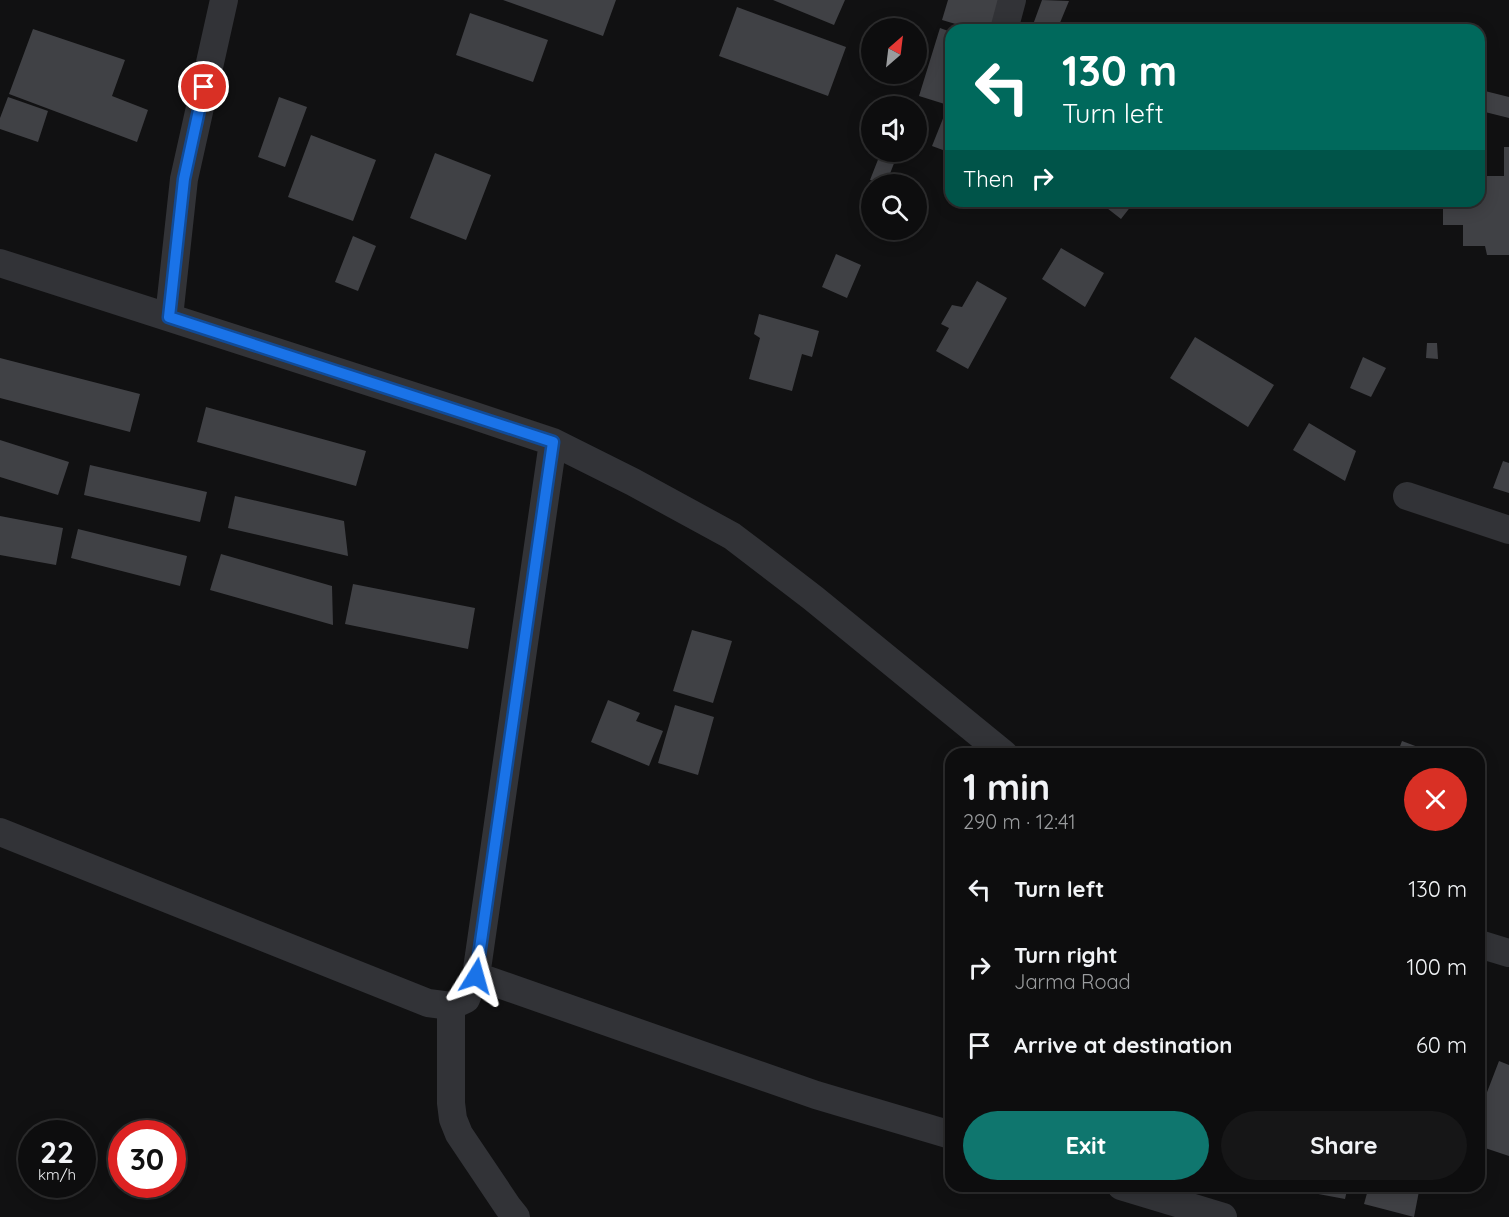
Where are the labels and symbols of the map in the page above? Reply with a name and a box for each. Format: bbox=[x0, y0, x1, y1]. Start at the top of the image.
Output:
north arrow bbox=[861, 18, 927, 84]
pin bbox=[178, 61, 229, 112]
position arrow bbox=[444, 944, 508, 1008]
speed limit sign: 30 bbox=[108, 1120, 186, 1198]

